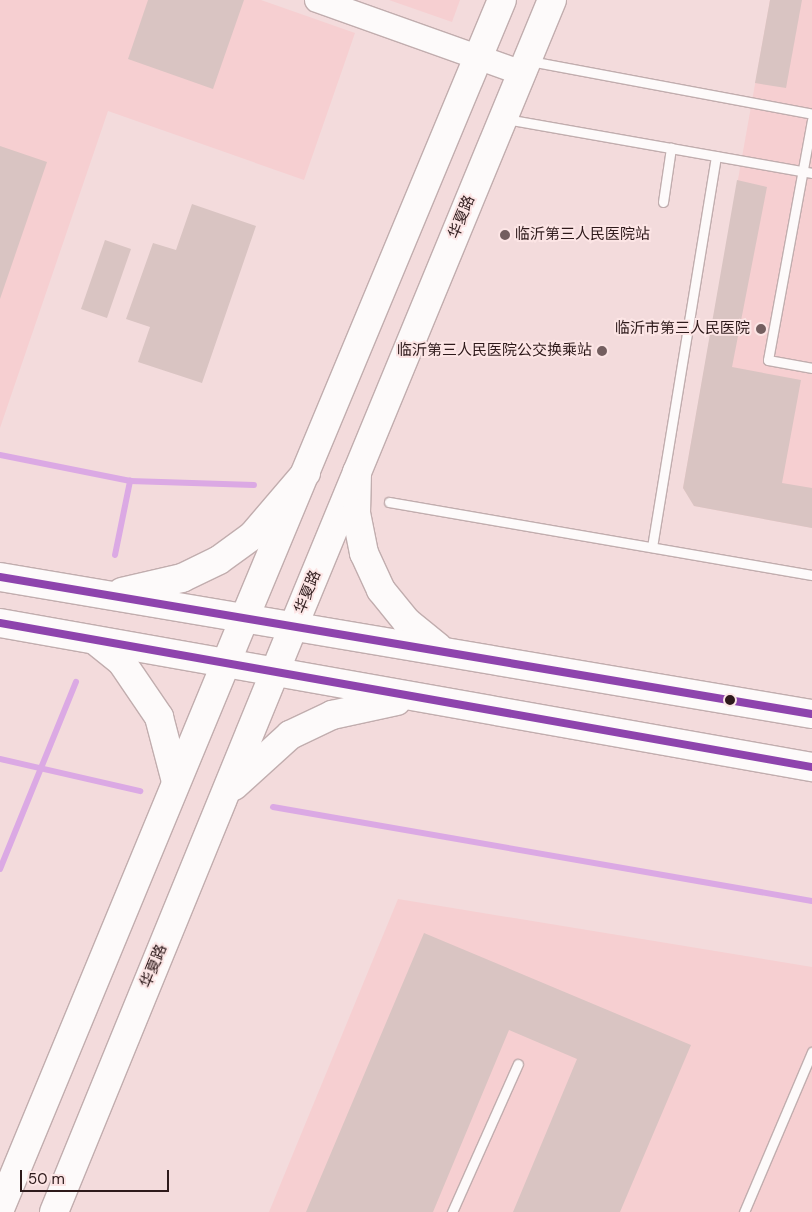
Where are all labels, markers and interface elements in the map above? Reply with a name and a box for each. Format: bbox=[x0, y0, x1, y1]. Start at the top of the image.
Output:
street label: 华夏路 bbox=[445, 193, 479, 241]
place label: 临沂第三人民医院站 bbox=[515, 226, 650, 244]
marker: 临沂第三人民医院站 bbox=[499, 229, 511, 241]
place label: 临沂市第三人民医院 bbox=[615, 320, 750, 338]
marker: 临沂市第三人民医院 bbox=[754, 322, 768, 336]
place label: 临沂第三人民医院公交换乘站 bbox=[397, 342, 592, 360]
marker: 临沂第三人民医院公交换乘站 bbox=[596, 345, 608, 357]
street label: 华夏路 bbox=[291, 568, 325, 616]
unlabelled marker bbox=[725, 695, 735, 705]
street label: 华夏路 bbox=[137, 942, 171, 990]
scale bar bbox=[22, 1160, 171, 1192]
text: 50 m bbox=[28, 1169, 65, 1189]

